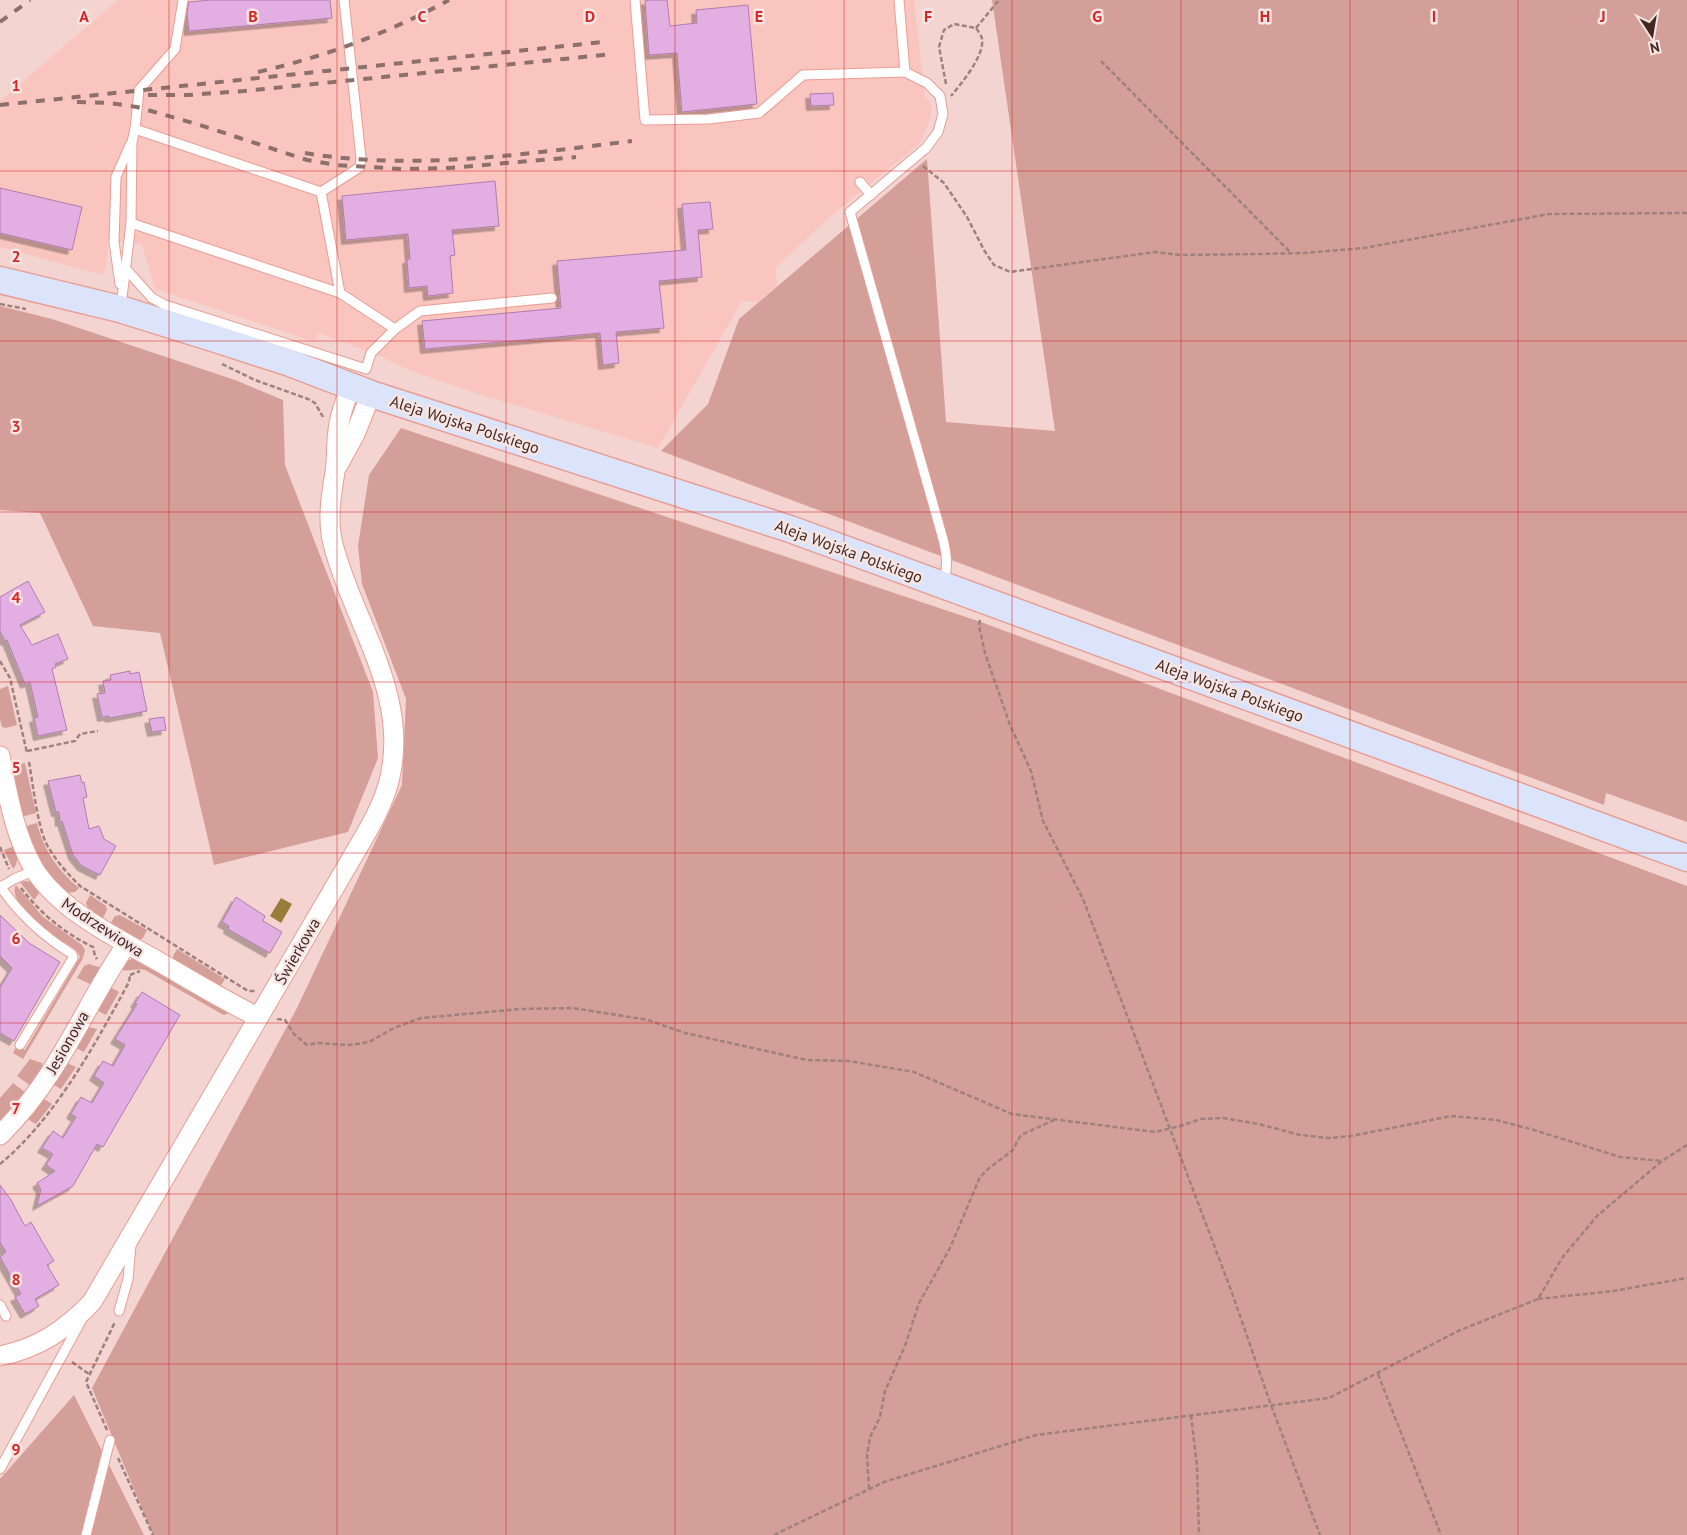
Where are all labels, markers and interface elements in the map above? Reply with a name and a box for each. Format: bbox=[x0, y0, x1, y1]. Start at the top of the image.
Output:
text: A bbox=[79, 6, 89, 26]
text: B bbox=[248, 6, 258, 26]
text: C bbox=[418, 6, 427, 26]
text: D bbox=[585, 6, 595, 26]
text: E bbox=[755, 6, 763, 26]
text: F bbox=[924, 6, 932, 26]
text: G bbox=[1092, 6, 1102, 26]
text: H bbox=[1260, 6, 1270, 26]
text: I bbox=[1432, 6, 1436, 26]
text: J bbox=[1599, 6, 1606, 26]
north arrow bbox=[1627, 10, 1677, 60]
text: N bbox=[1648, 38, 1661, 57]
text: 1 bbox=[11, 75, 21, 95]
text: 2 bbox=[11, 246, 21, 266]
street label: Aleja Wojska Polskiego bbox=[388, 390, 542, 458]
text: 3 bbox=[11, 416, 21, 436]
street label: Aleja Wojska Polskiego bbox=[772, 515, 926, 587]
text: 4 bbox=[11, 587, 21, 607]
street label: Aleja Wojska Polskiego bbox=[1153, 654, 1307, 726]
text: 5 bbox=[11, 757, 21, 777]
street label: Modrzewiowa bbox=[58, 893, 148, 961]
street label: Świerkowa bbox=[270, 914, 324, 988]
text: 6 bbox=[11, 928, 21, 948]
street label: Jesionowa bbox=[41, 1007, 93, 1078]
text: 7 bbox=[11, 1098, 21, 1118]
text: 8 bbox=[11, 1269, 21, 1289]
text: 9 bbox=[11, 1439, 21, 1459]

